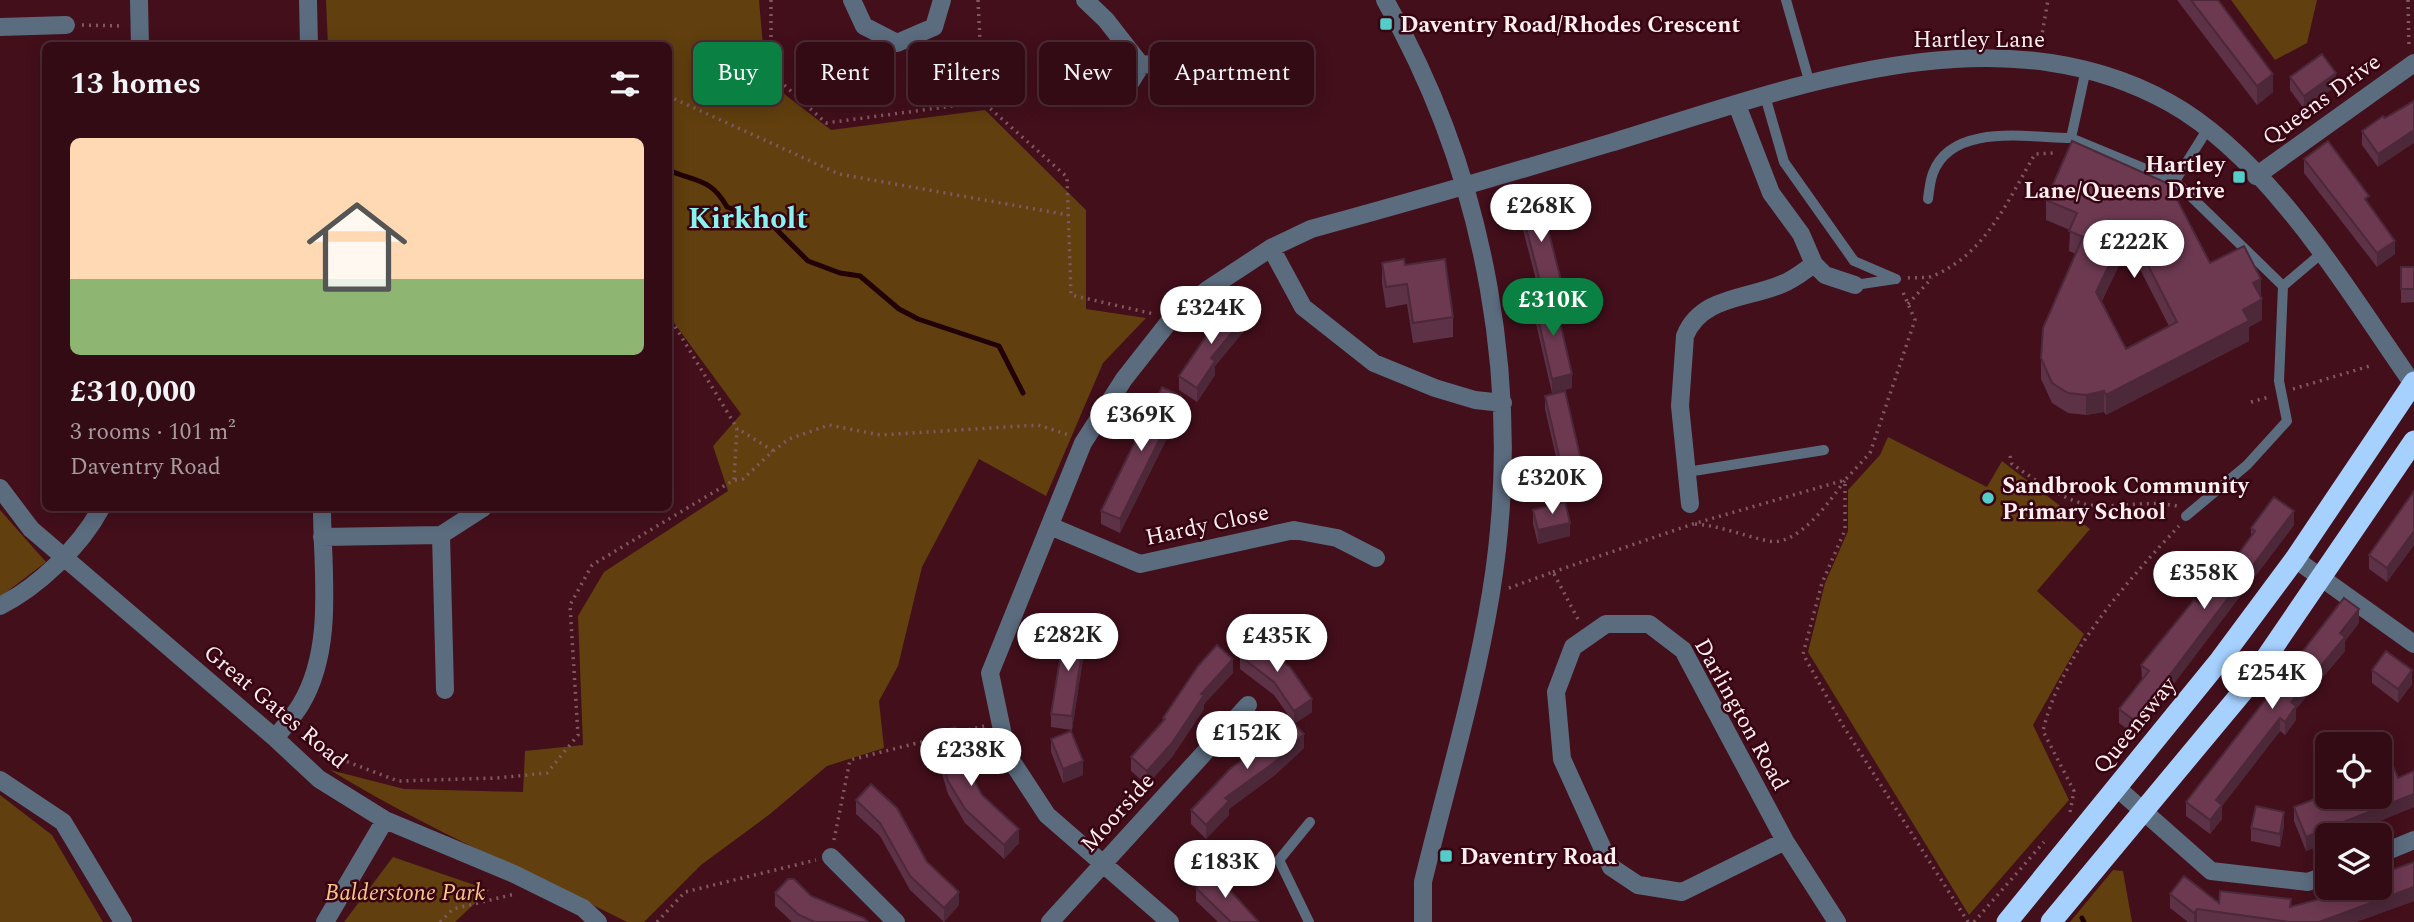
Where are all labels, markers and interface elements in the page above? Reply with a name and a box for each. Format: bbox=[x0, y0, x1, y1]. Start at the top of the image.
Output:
place label: Daventry Road/Rhodes Crescent bbox=[1400, 8, 1740, 43]
marker: Daventry Road/Rhodes Crescent bbox=[1378, 16, 1394, 32]
street label: Hartley Lane bbox=[1913, 23, 2045, 58]
chip: Buy bbox=[693, 42, 782, 105]
chip: Rent bbox=[796, 42, 894, 105]
chip: Filters bbox=[908, 42, 1025, 105]
chip: New bbox=[1039, 42, 1136, 105]
chip: Apartment bbox=[1150, 42, 1314, 105]
street label: Queens Drive bbox=[2255, 45, 2388, 155]
text: 13 homes bbox=[70, 61, 201, 107]
icon: filters bbox=[606, 65, 644, 103]
place label: Hartley Lane/Queens Drive bbox=[2024, 148, 2226, 209]
marker: Hartley Lane/Queens Drive bbox=[2231, 169, 2247, 185]
icon: home bbox=[294, 184, 420, 310]
pin: £268K bbox=[1492, 184, 1590, 244]
text: £268K bbox=[1506, 189, 1576, 224]
district label: Kirkholt bbox=[688, 196, 808, 242]
pin: £222K bbox=[2085, 220, 2183, 280]
text: £222K bbox=[2099, 225, 2169, 260]
pin: £310K bbox=[1504, 278, 1602, 338]
text: £310K bbox=[1518, 283, 1588, 318]
pin: £324K bbox=[1162, 286, 1260, 346]
text: £324K bbox=[1176, 291, 1246, 326]
text: £310,000 bbox=[70, 369, 196, 415]
pin: £369K bbox=[1092, 393, 1190, 453]
text: £369K bbox=[1106, 398, 1176, 433]
text: 3 rooms · 101 m² bbox=[70, 415, 236, 450]
text: Daventry Road bbox=[70, 450, 221, 485]
pin: £320K bbox=[1503, 456, 1601, 516]
text: £320K bbox=[1517, 461, 1587, 496]
place label: Sandbrook Community Primary School bbox=[2002, 469, 2250, 530]
marker: Sandbrook Community Primary School bbox=[1980, 490, 1996, 506]
street label: Hardy Close bbox=[1142, 495, 1272, 556]
pin: £358K bbox=[2155, 552, 2253, 611]
text: £358K bbox=[2169, 556, 2239, 591]
pin: £282K bbox=[1019, 614, 1117, 673]
pin: £435K bbox=[1228, 614, 1326, 674]
text: £282K bbox=[1033, 618, 1103, 653]
text: £435K bbox=[1242, 619, 1312, 654]
street label: Darlington Road bbox=[1684, 632, 1797, 797]
street label: Great Gates Road bbox=[195, 636, 355, 778]
pin: £254K bbox=[2223, 652, 2321, 711]
text: £254K bbox=[2237, 656, 2307, 691]
street label: Queensway bbox=[2085, 669, 2186, 782]
pin: £152K bbox=[1198, 712, 1296, 771]
text: £152K bbox=[1212, 716, 1282, 751]
pin: £238K bbox=[922, 728, 1020, 788]
map controls bbox=[2315, 732, 2392, 900]
button: locate bbox=[2315, 732, 2392, 809]
text: £238K bbox=[936, 733, 1006, 768]
street label: Moorside bbox=[1073, 765, 1164, 861]
button: layers bbox=[2315, 823, 2392, 900]
place label: Daventry Road bbox=[1460, 840, 1617, 875]
pin: £183K bbox=[1176, 841, 1274, 900]
text: £183K bbox=[1190, 845, 1260, 880]
marker: Daventry Road bbox=[1438, 848, 1454, 864]
park label: Balderstone Park bbox=[325, 876, 485, 911]

